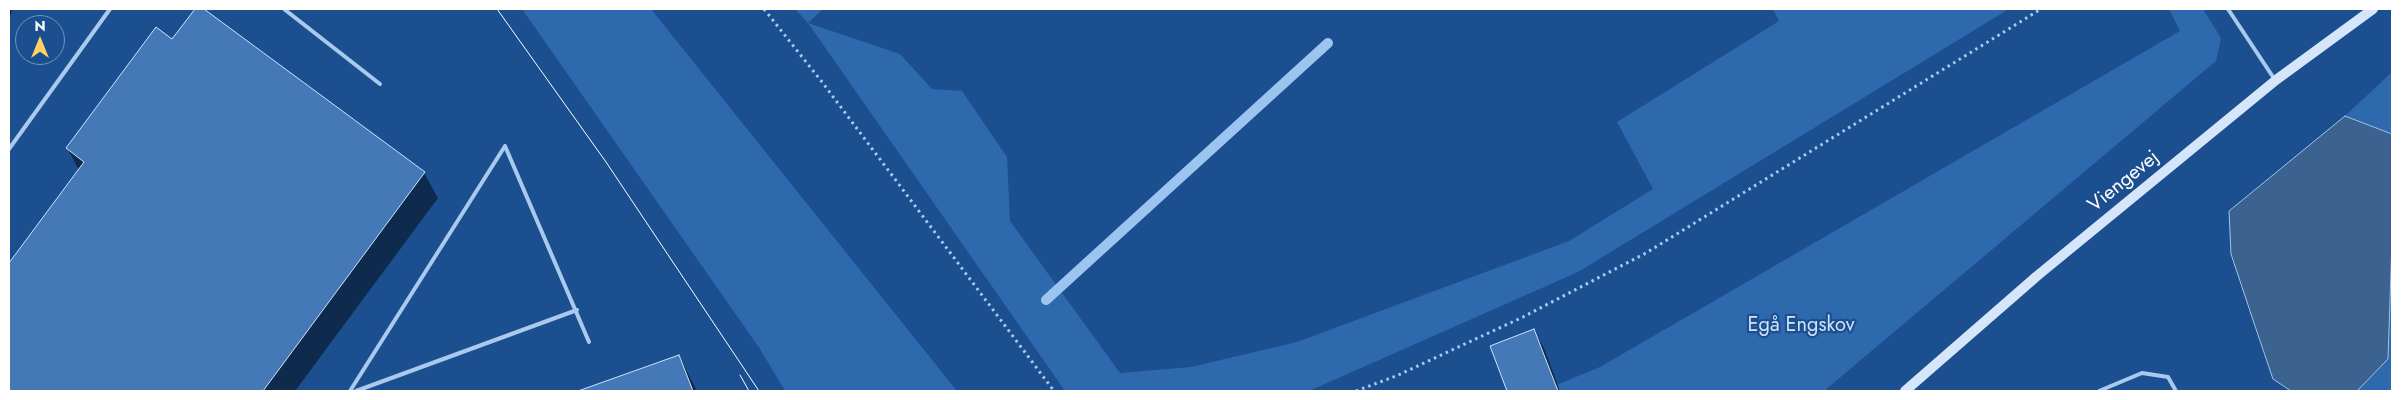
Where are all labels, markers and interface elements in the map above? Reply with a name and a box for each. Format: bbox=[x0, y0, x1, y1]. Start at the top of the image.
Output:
north arrow bbox=[15, 15, 65, 65]
text: N bbox=[34, 16, 46, 36]
street label: Viengevej bbox=[2084, 146, 2164, 218]
park label: Egå Engskov bbox=[1748, 314, 1854, 338]

